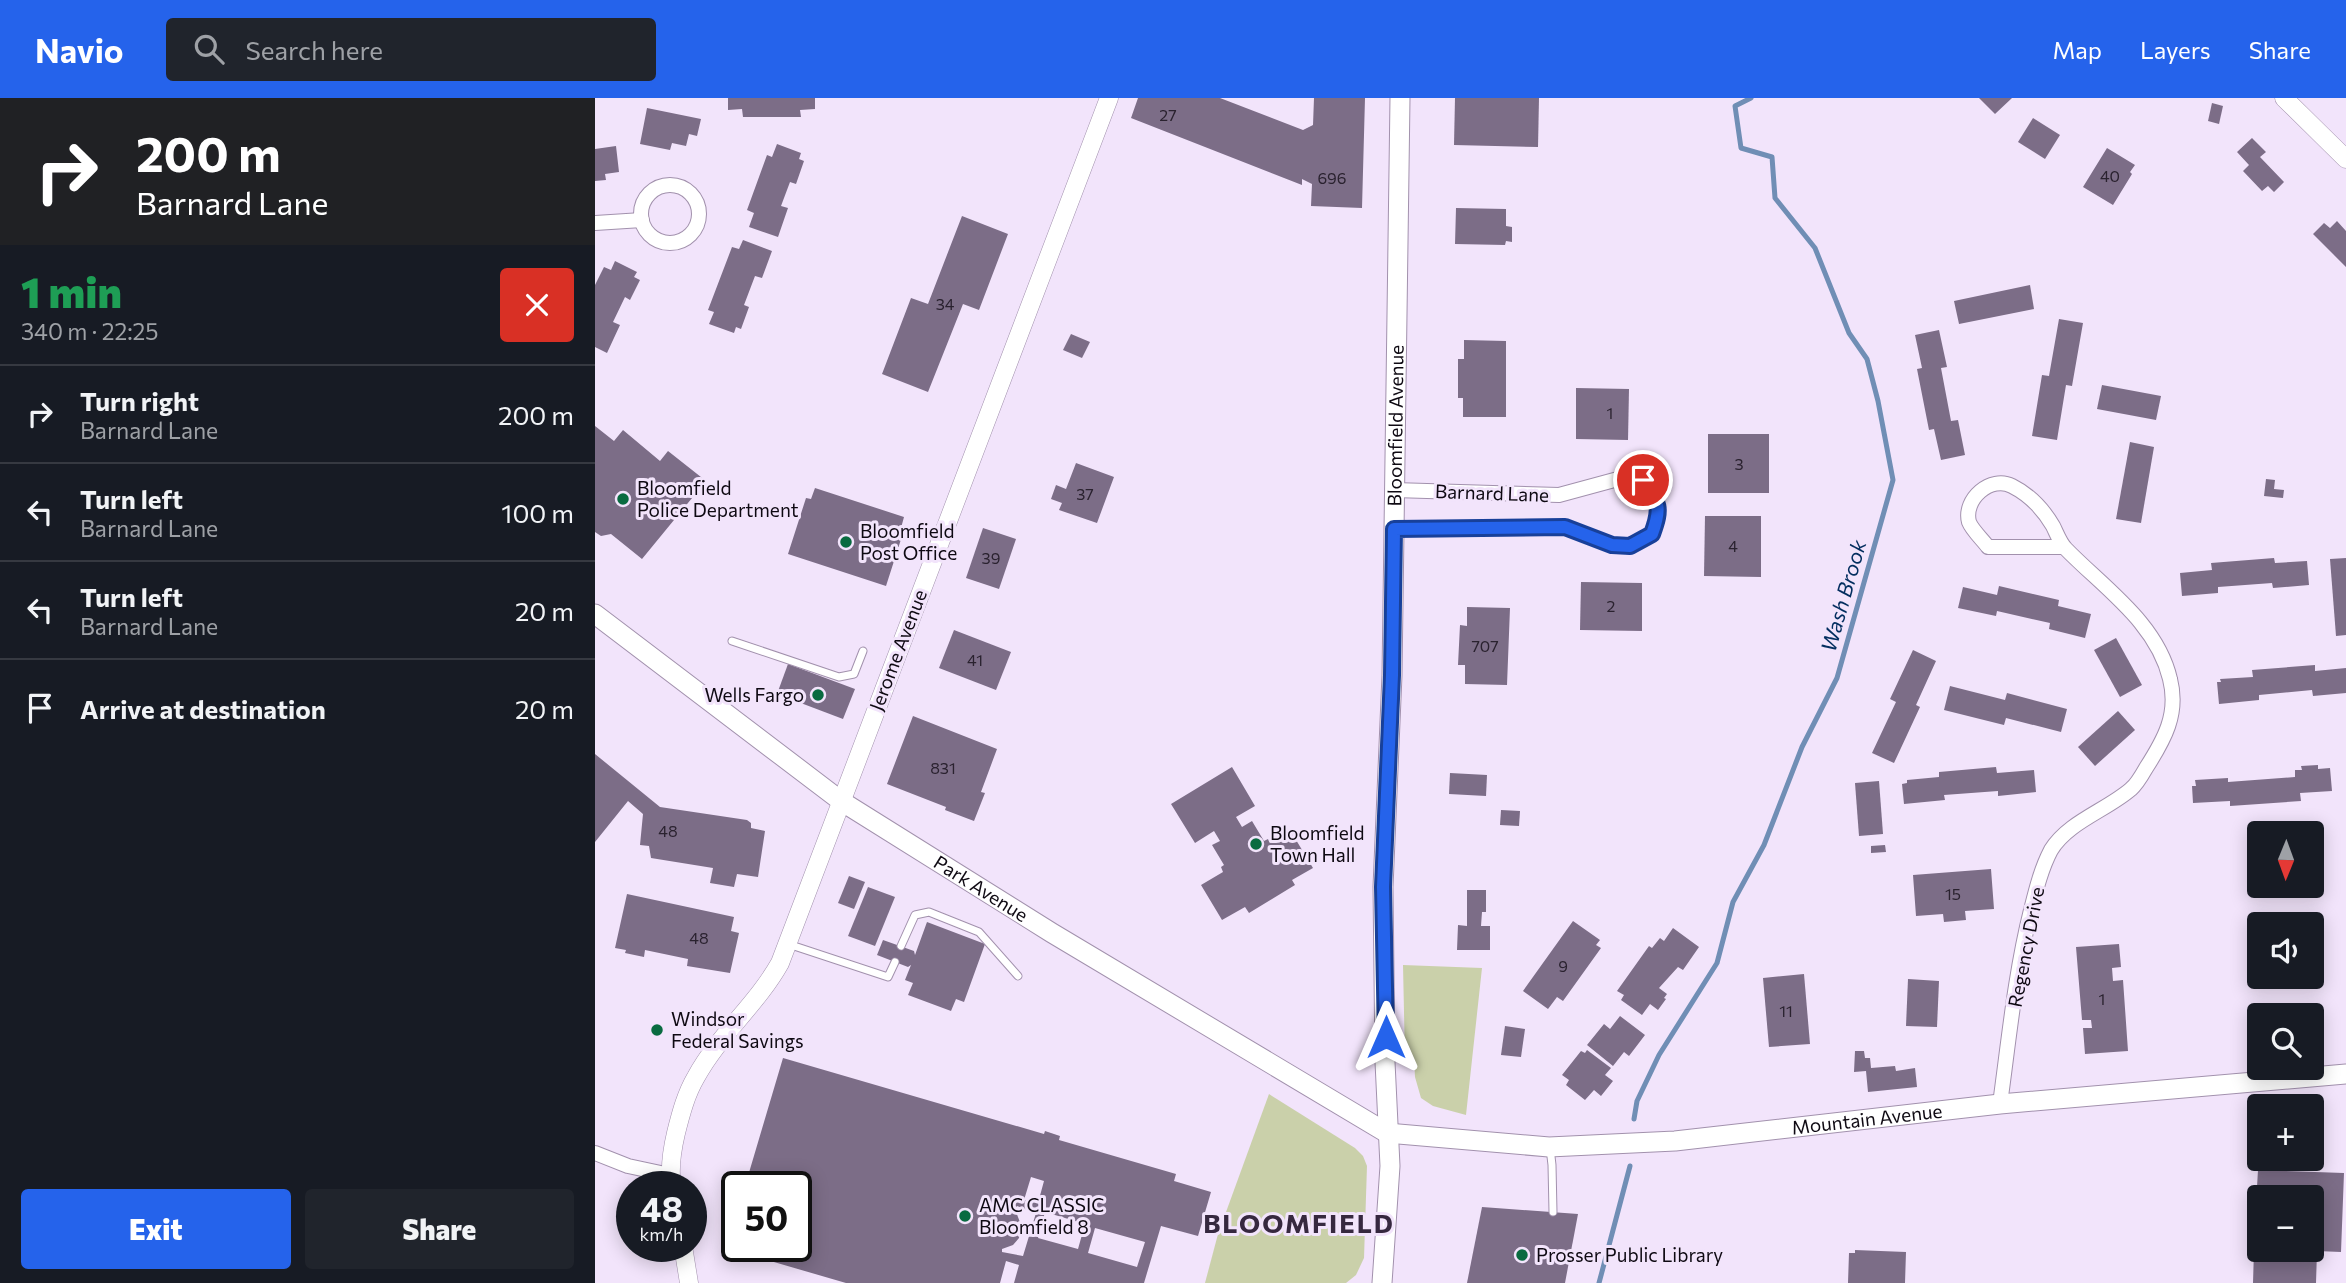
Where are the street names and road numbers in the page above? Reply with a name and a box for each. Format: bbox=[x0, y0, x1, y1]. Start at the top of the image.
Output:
street label: Bloomfield Avenue bbox=[1382, 345, 1408, 507]
street label: Barnard Lane bbox=[1435, 479, 1549, 506]
street label: Jerome Avenue bbox=[864, 586, 931, 714]
street label: Park Avenue bbox=[930, 850, 1033, 926]
street label: Regency Drive bbox=[2003, 885, 2048, 1009]
street label: Mountain Avenue bbox=[1790, 1099, 1943, 1139]

